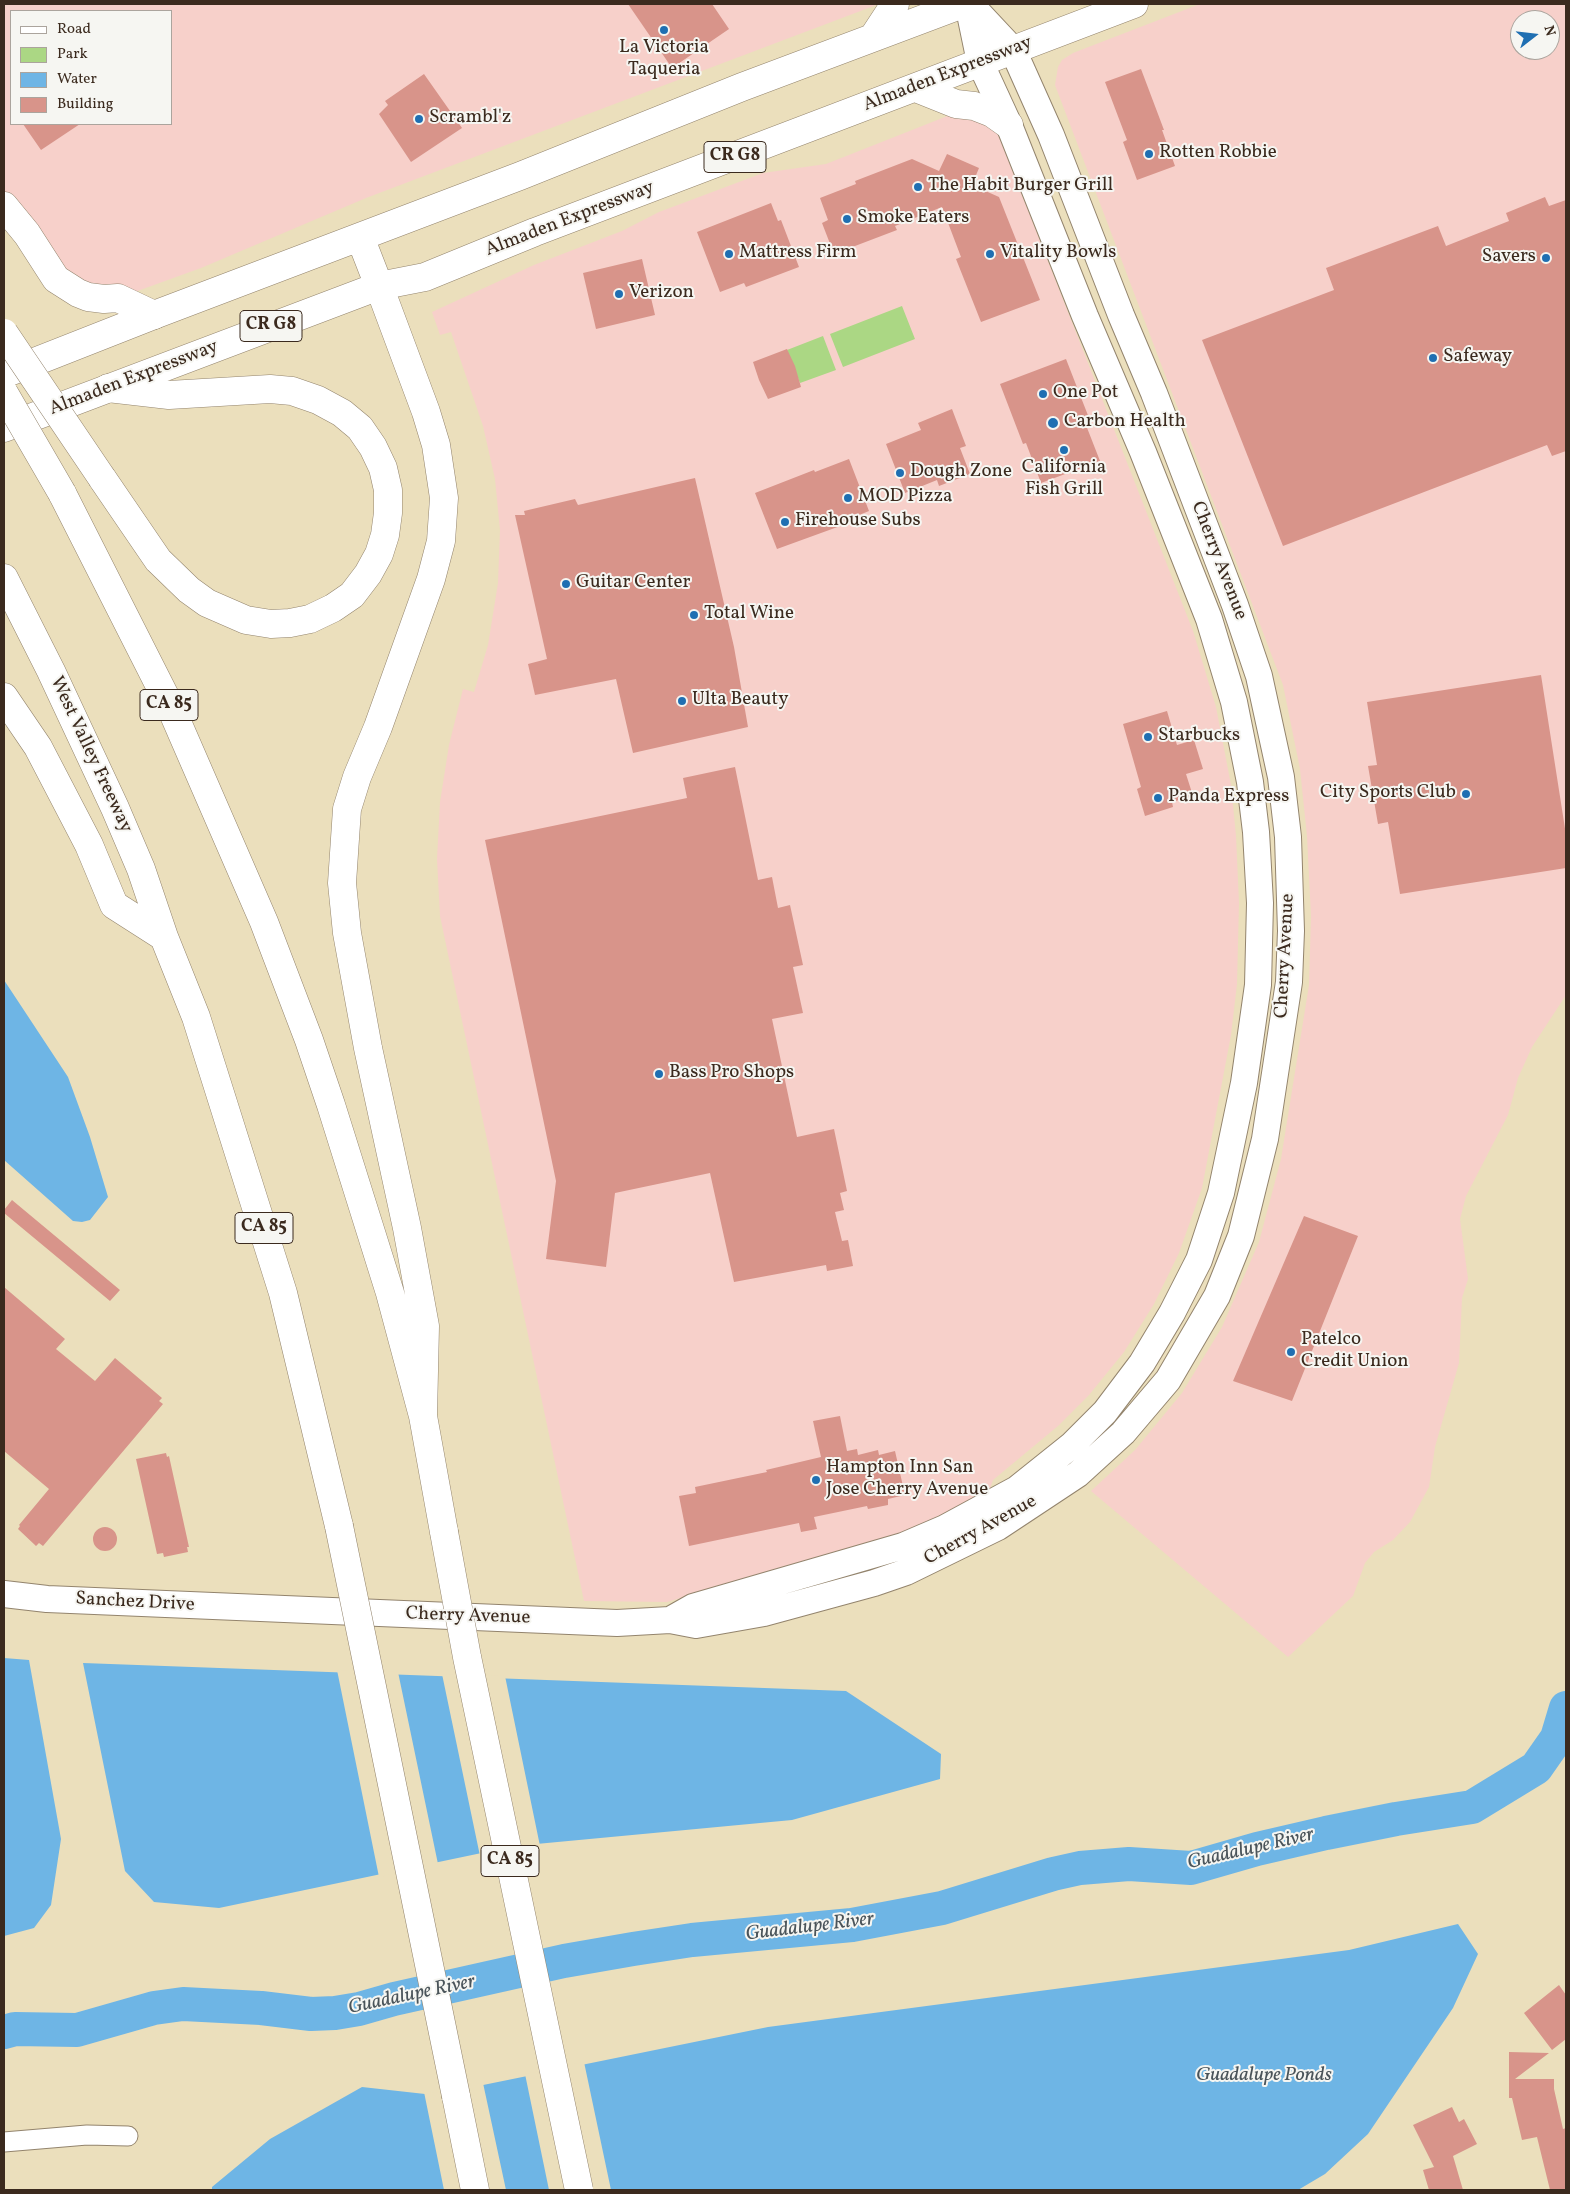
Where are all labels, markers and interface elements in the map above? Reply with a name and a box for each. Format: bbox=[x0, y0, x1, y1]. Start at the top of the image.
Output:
legend bbox=[10, 10, 172, 125]
north arrow bbox=[1510, 10, 1560, 60]
text: Road bbox=[57, 19, 91, 40]
text: N bbox=[1538, 23, 1559, 39]
marker: La Victoria Taqueria bbox=[658, 24, 670, 36]
street label: Almaden Expressway bbox=[860, 32, 1036, 118]
place label: La Victoria Taqueria bbox=[619, 38, 709, 82]
text: Park bbox=[57, 44, 88, 65]
text: Water bbox=[57, 69, 97, 90]
text: Building bbox=[57, 94, 113, 115]
place label: Scrambl'z bbox=[429, 108, 511, 130]
marker: Scrambl'z bbox=[413, 113, 425, 125]
road number: CR G8 bbox=[704, 142, 766, 172]
place label: Rotten Robbie bbox=[1159, 143, 1277, 165]
marker: Rotten Robbie bbox=[1143, 148, 1155, 160]
place label: The Habit Burger Grill bbox=[928, 176, 1113, 198]
street label: Almaden Expressway bbox=[482, 177, 658, 263]
marker: The Habit Burger Grill bbox=[912, 181, 924, 193]
place label: Smoke Eaters bbox=[857, 208, 969, 230]
marker: Smoke Eaters bbox=[841, 213, 853, 225]
place label: Mattress Firm bbox=[739, 243, 857, 265]
place label: Vitality Bowls bbox=[1000, 243, 1116, 265]
place label: Savers bbox=[1482, 247, 1536, 269]
marker: Mattress Firm bbox=[723, 248, 735, 260]
marker: Vitality Bowls bbox=[984, 248, 996, 260]
marker: Savers bbox=[1540, 252, 1552, 264]
place label: Verizon bbox=[629, 283, 694, 305]
marker: Verizon bbox=[613, 288, 625, 300]
road number: CR G8 bbox=[240, 310, 302, 342]
street label: Almaden Expressway bbox=[46, 336, 222, 422]
place label: Safeway bbox=[1443, 347, 1512, 369]
marker: Safeway bbox=[1427, 352, 1439, 364]
place label: One Pot bbox=[1053, 383, 1118, 405]
marker: One Pot bbox=[1037, 388, 1049, 400]
place label: Carbon Health bbox=[1064, 412, 1186, 434]
marker: Carbon Health bbox=[1046, 416, 1060, 430]
marker: California Fish Grill bbox=[1058, 444, 1070, 456]
place label: California Fish Grill bbox=[1022, 458, 1106, 502]
place label: Dough Zone bbox=[910, 462, 1012, 484]
marker: Dough Zone bbox=[894, 467, 906, 479]
place label: MOD Pizza bbox=[858, 487, 953, 509]
marker: MOD Pizza bbox=[842, 492, 854, 504]
street label: Cherry Avenue bbox=[1185, 499, 1251, 623]
place label: Firehouse Subs bbox=[795, 511, 921, 533]
marker: Firehouse Subs bbox=[779, 516, 791, 528]
place label: Guitar Center bbox=[576, 573, 690, 595]
marker: Guitar Center bbox=[560, 578, 572, 590]
place label: Total Wine bbox=[704, 604, 794, 626]
marker: Total Wine bbox=[688, 609, 700, 621]
street label: West Valley Freeway bbox=[44, 673, 136, 837]
road number: CA 85 bbox=[140, 690, 198, 720]
place label: Ulta Beauty bbox=[692, 690, 788, 712]
marker: Ulta Beauty bbox=[676, 695, 688, 707]
place label: Starbucks bbox=[1158, 726, 1240, 748]
marker: Starbucks bbox=[1142, 731, 1154, 743]
place label: City Sports Club bbox=[1320, 783, 1456, 805]
place label: Panda Express bbox=[1168, 787, 1289, 809]
marker: City Sports Club bbox=[1460, 788, 1472, 800]
marker: Panda Express bbox=[1152, 792, 1164, 804]
street label: Cherry Avenue bbox=[1271, 893, 1301, 1019]
place label: Bass Pro Shops bbox=[669, 1063, 794, 1085]
marker: Bass Pro Shops bbox=[653, 1068, 665, 1080]
road number: CA 85 bbox=[235, 1212, 293, 1244]
place label: Patelco Credit Union bbox=[1301, 1330, 1409, 1374]
marker: Patelco Credit Union bbox=[1285, 1346, 1297, 1358]
place label: Hampton Inn San Jose Cherry Avenue bbox=[826, 1458, 988, 1502]
marker: Hampton Inn San Jose Cherry Avenue bbox=[810, 1474, 822, 1486]
street label: Cherry Avenue bbox=[921, 1491, 1041, 1571]
street label: Sanchez Drive bbox=[75, 1588, 195, 1618]
street label: Cherry Avenue bbox=[405, 1603, 531, 1631]
water label: Guadalupe River bbox=[1185, 1824, 1317, 1876]
road number: CA 85 bbox=[481, 1845, 539, 1876]
water label: Guadalupe River bbox=[744, 1908, 876, 1948]
water label: Guadalupe River bbox=[346, 1971, 478, 2021]
water label: Guadalupe Ponds bbox=[1196, 2064, 1332, 2088]

